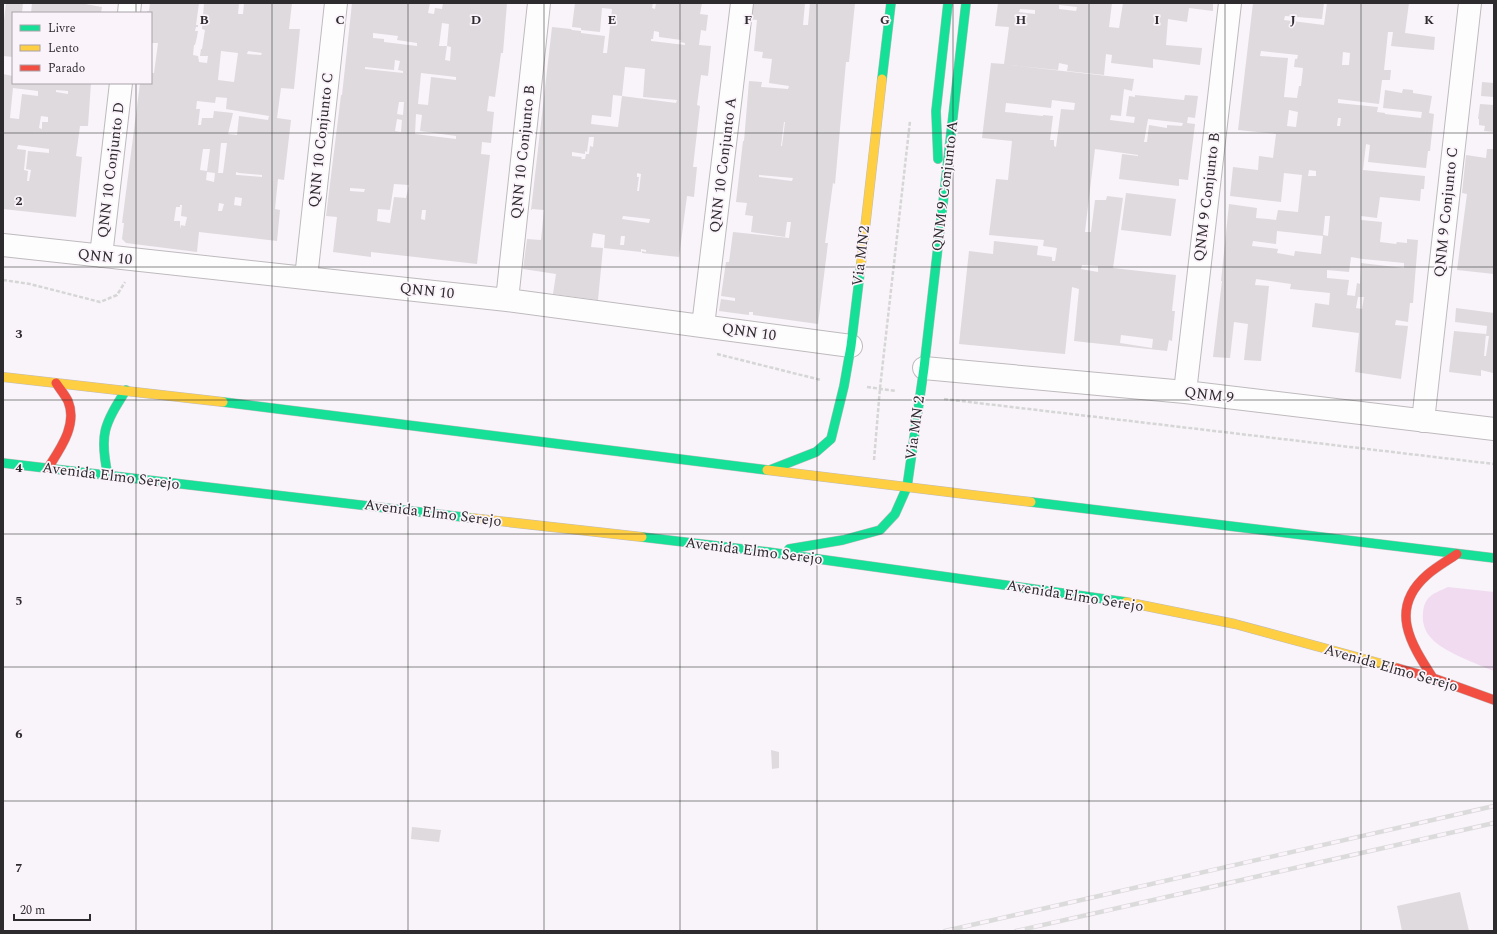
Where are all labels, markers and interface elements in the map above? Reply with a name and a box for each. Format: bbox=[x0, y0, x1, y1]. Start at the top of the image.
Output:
text: B bbox=[199, 10, 209, 30]
text: C bbox=[335, 10, 345, 30]
text: D bbox=[471, 10, 481, 30]
text: E bbox=[608, 10, 617, 30]
text: F bbox=[744, 10, 752, 30]
text: G bbox=[880, 10, 890, 30]
text: H bbox=[1016, 10, 1027, 30]
text: I bbox=[1154, 10, 1160, 30]
text: J bbox=[1290, 10, 1296, 30]
text: K bbox=[1424, 10, 1434, 30]
legend bbox=[12, 12, 152, 84]
text: Livre bbox=[48, 19, 76, 38]
text: Lento bbox=[48, 39, 79, 58]
text: Parado bbox=[48, 59, 85, 78]
street label: QNN 10 Conjunto C bbox=[302, 71, 340, 209]
street label: QNN 10 Conjunto B bbox=[505, 84, 542, 220]
street label: QNN 10 Conjunto A bbox=[703, 96, 743, 234]
street label: QNN 10 Conjunto D bbox=[91, 101, 131, 239]
street label: QNM 9 Conjunto A bbox=[926, 119, 964, 253]
street label: QNM 9 Conjunto B bbox=[1188, 131, 1226, 263]
street label: QNM 9 Conjunto C bbox=[1428, 146, 1464, 278]
text: 2 bbox=[15, 191, 23, 211]
street label: Via MN2 bbox=[846, 224, 876, 288]
street label: QNN 10 bbox=[77, 243, 133, 271]
street label: QNN 10 bbox=[399, 277, 455, 305]
street label: QNN 10 bbox=[720, 317, 778, 347]
text: 3 bbox=[15, 324, 23, 344]
street label: QNM 9 bbox=[1183, 381, 1235, 409]
street label: Via MN 2 bbox=[899, 394, 931, 462]
street label: Avenida Elmo Serejo bbox=[41, 456, 181, 496]
text: 4 bbox=[15, 458, 23, 478]
street label: Avenida Elmo Serejo bbox=[363, 493, 503, 533]
street label: Avenida Elmo Serejo bbox=[684, 531, 824, 571]
street label: Avenida Elmo Serejo bbox=[1005, 574, 1145, 618]
text: 5 bbox=[15, 591, 23, 611]
street label: Avenida Elmo Serejo bbox=[1321, 638, 1461, 698]
text: 6 bbox=[15, 724, 23, 744]
text: 7 bbox=[15, 858, 23, 878]
scale bar bbox=[14, 896, 90, 922]
text: 20 m bbox=[20, 901, 45, 920]

